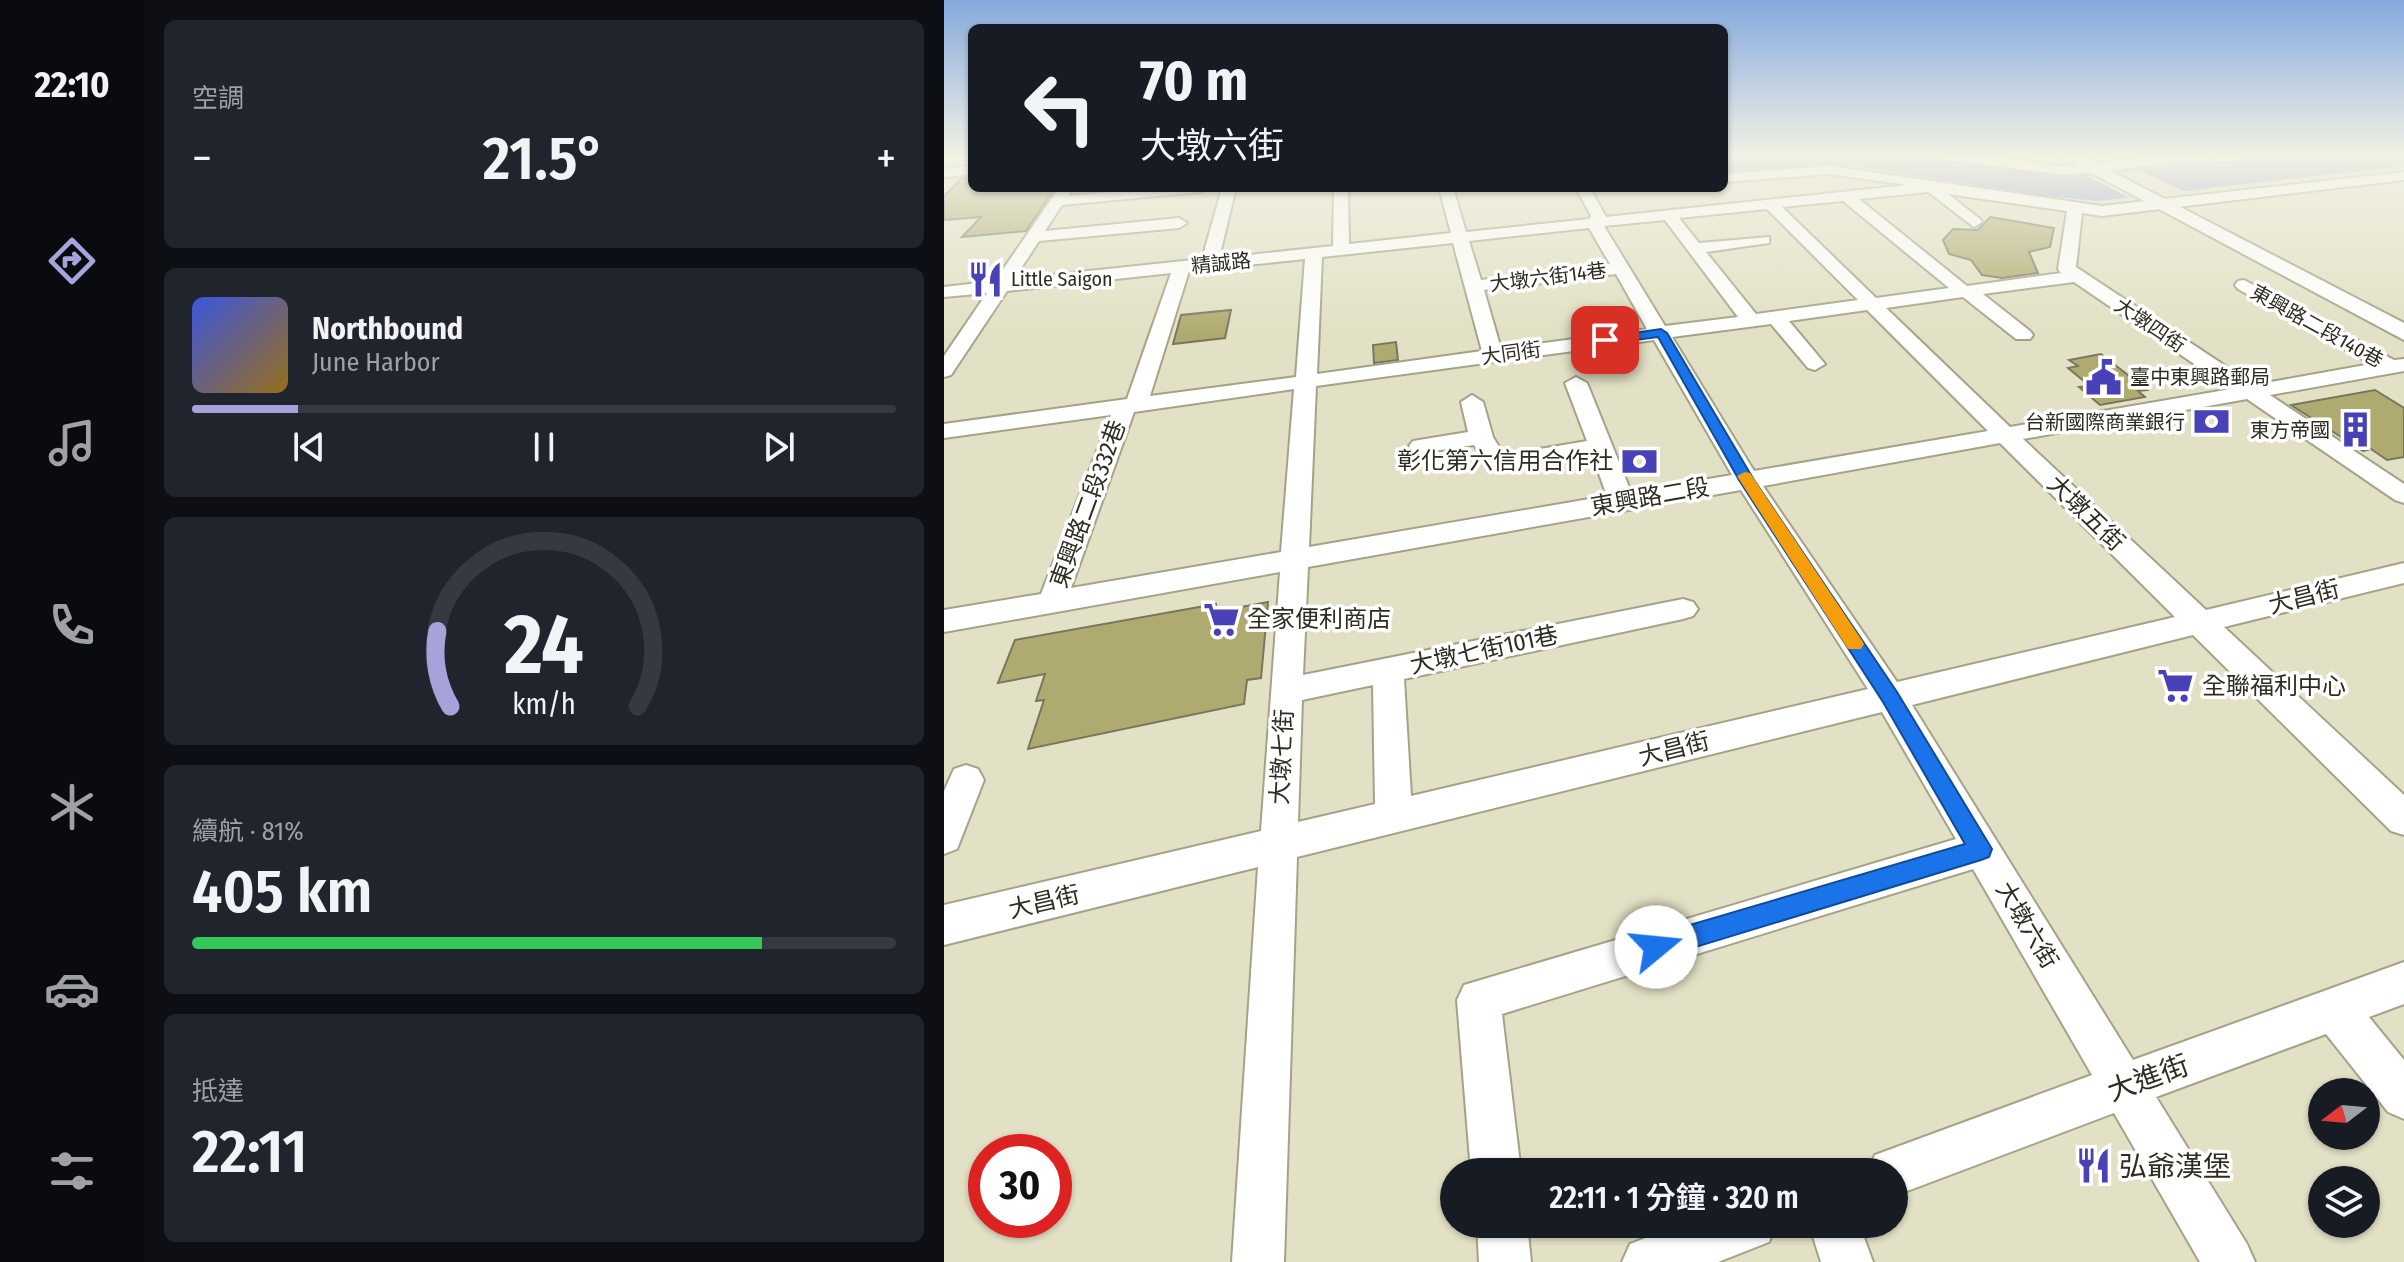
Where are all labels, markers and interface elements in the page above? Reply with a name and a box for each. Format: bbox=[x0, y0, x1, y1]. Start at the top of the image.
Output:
text: 70 m bbox=[1140, 48, 1248, 115]
icon: left bbox=[1008, 56, 1112, 160]
text: 22:10 bbox=[34, 63, 110, 107]
text: 空調 bbox=[192, 83, 244, 114]
text: 21.5° bbox=[483, 123, 605, 195]
text: 大墩六街 bbox=[1140, 124, 1284, 168]
text: − bbox=[192, 132, 212, 185]
text: + bbox=[876, 132, 896, 185]
icon: directions bbox=[44, 233, 100, 289]
street label: 精誠路 bbox=[1190, 248, 1252, 278]
street label: 大墩六街14巷 bbox=[1488, 258, 1608, 296]
restaurant icon: Little Saigon bbox=[966, 260, 1004, 298]
place label: Little Saigon bbox=[1011, 267, 1112, 291]
street label: 東興路二段140巷 bbox=[2247, 280, 2387, 372]
street label: 大墩四街 bbox=[2110, 293, 2190, 357]
pin bbox=[1571, 306, 1639, 374]
text: Northbound bbox=[312, 311, 463, 347]
icon: arrive bbox=[1583, 318, 1627, 362]
street label: 大同街 bbox=[1480, 337, 1542, 369]
text: June Harbor bbox=[312, 347, 440, 378]
public building icon: 臺中東興路郵局 bbox=[2085, 358, 2123, 396]
place label: 臺中東興路郵局 bbox=[2130, 365, 2270, 389]
bank icon: 台新國際商業銀行 bbox=[2192, 403, 2230, 441]
place label: 台新國際商業銀行 bbox=[2025, 410, 2185, 434]
building icon: 東方帝國 bbox=[2337, 411, 2375, 449]
icon: music bbox=[44, 415, 100, 471]
street label: 東興路二段332巷 bbox=[1045, 416, 1131, 592]
place label: 東方帝國 bbox=[2250, 418, 2330, 442]
icon: previous bbox=[287, 425, 331, 469]
icon: pause bbox=[522, 425, 566, 469]
icon: next bbox=[757, 425, 801, 469]
bank icon: 彰化第六信用合作社 bbox=[1620, 442, 1658, 480]
place label: 彰化第六信用合作社 bbox=[1397, 447, 1613, 475]
street label: 大墩五街 bbox=[2042, 470, 2130, 556]
street label: 東興路二段 bbox=[1588, 473, 1712, 521]
street label: 大昌街 bbox=[2266, 575, 2342, 619]
text: 24 bbox=[503, 595, 584, 695]
icon: phone bbox=[44, 597, 100, 653]
supermarket icon: 全家便利商店 bbox=[1202, 600, 1240, 638]
place label: 全家便利商店 bbox=[1247, 605, 1391, 633]
street label: 大墩七街101巷 bbox=[1407, 621, 1561, 679]
supermarket icon: 全聯福利中心 bbox=[2157, 667, 2195, 705]
place label: 全聯福利中心 bbox=[2202, 672, 2346, 700]
text: km/h bbox=[512, 687, 576, 722]
street label: 大墩七街 bbox=[1266, 708, 1298, 806]
street label: 大昌街 bbox=[1636, 727, 1712, 771]
icon: climate bbox=[44, 779, 100, 835]
text: 續航 · 81% bbox=[192, 816, 304, 847]
text: 405 km bbox=[192, 856, 372, 928]
street label: 大墩六街 bbox=[1990, 877, 2064, 973]
street label: 大昌街 bbox=[1006, 880, 1082, 924]
position arrow bbox=[1614, 905, 1698, 989]
icon: car bbox=[44, 961, 100, 1017]
street label: 大進街 bbox=[2103, 1048, 2193, 1108]
text: 抵達 bbox=[192, 1076, 244, 1107]
north arrow bbox=[2308, 1078, 2380, 1150]
map controls bbox=[2308, 1078, 2380, 1238]
text: 22:11 bbox=[192, 1116, 308, 1188]
speed limit sign: 30 bbox=[968, 1134, 1072, 1238]
icon: filters bbox=[44, 1143, 100, 1199]
restaurant icon: 弘爺漢堡 bbox=[2074, 1147, 2112, 1185]
place label: 弘爺漢堡 bbox=[2119, 1150, 2231, 1183]
button: layers bbox=[2308, 1166, 2380, 1238]
text: 22:11 · 1 分鐘 · 320 m bbox=[1549, 1180, 1799, 1216]

